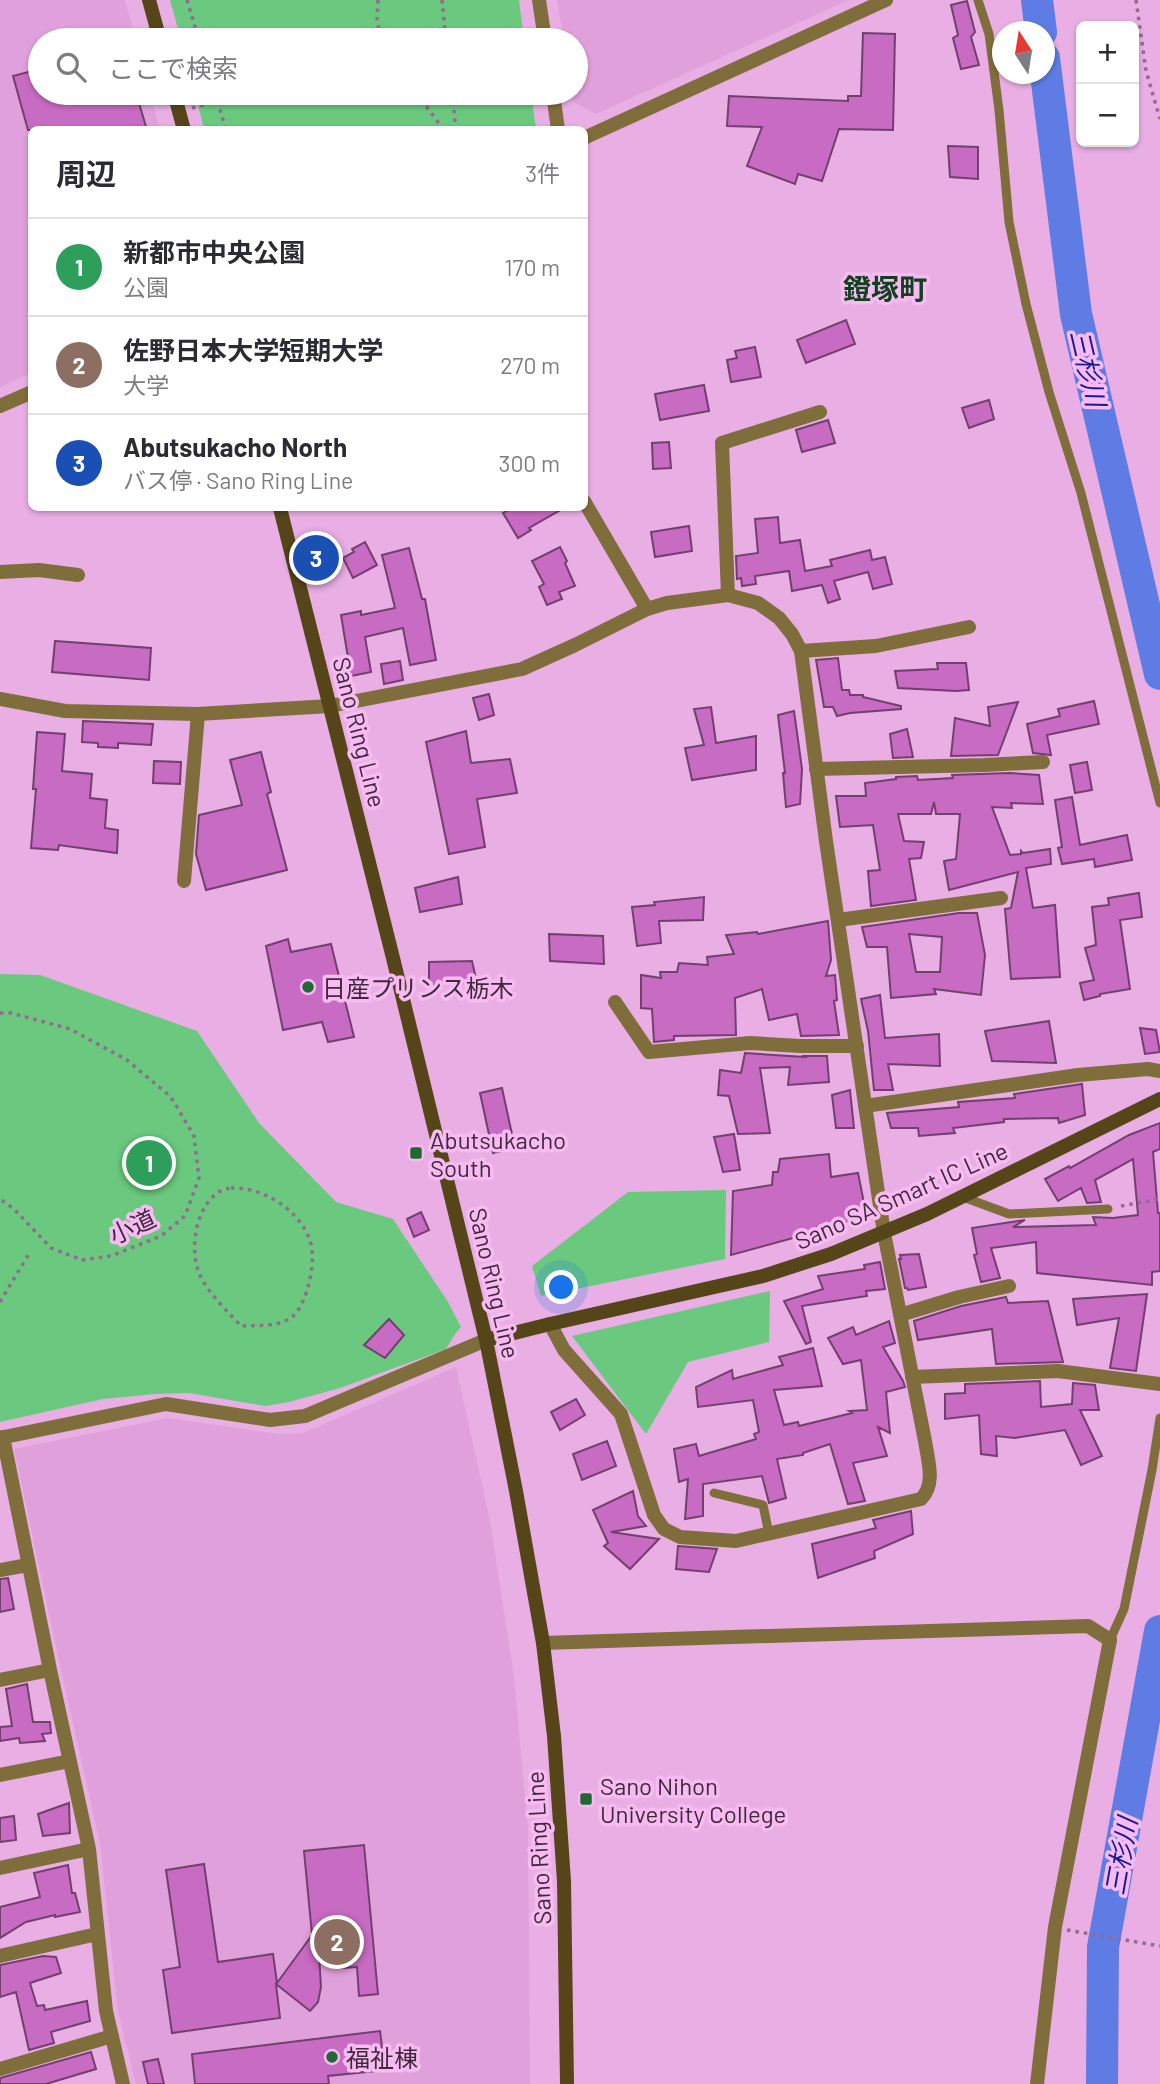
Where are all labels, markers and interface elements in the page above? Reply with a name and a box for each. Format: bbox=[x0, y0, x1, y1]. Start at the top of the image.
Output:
north arrow bbox=[992, 21, 1055, 84]
map controls bbox=[1076, 21, 1139, 147]
button: + bbox=[1076, 21, 1139, 84]
search box bbox=[28, 28, 588, 105]
icon: search bbox=[52, 48, 90, 86]
text: ここで検索 bbox=[108, 52, 238, 83]
button: − bbox=[1076, 84, 1139, 147]
text: 周辺 bbox=[56, 155, 116, 191]
text: 3件 bbox=[525, 159, 560, 187]
text: 新都市中央公園 bbox=[123, 236, 305, 267]
text: 1 bbox=[75, 253, 83, 281]
text: 170 m bbox=[504, 253, 560, 281]
district label: 鐙塚町 bbox=[843, 271, 927, 305]
text: 公園 bbox=[123, 273, 169, 301]
water label: 三杉川 bbox=[1065, 327, 1114, 412]
text: 佐野日本大学短期大学 bbox=[123, 334, 383, 365]
text: 2 bbox=[73, 351, 85, 379]
text: 270 m bbox=[500, 351, 560, 379]
text: 大学 bbox=[123, 371, 169, 399]
text: Abutsukacho North bbox=[123, 431, 347, 462]
text: 3 bbox=[73, 449, 85, 477]
text: 300 m bbox=[499, 449, 560, 477]
text: バス停 · Sano Ring Line bbox=[123, 466, 353, 494]
pin: 3 bbox=[293, 532, 339, 584]
street label: Sano Ring Line bbox=[327, 654, 393, 810]
place label: 日産プリンス栃木 bbox=[322, 973, 514, 1002]
marker: 日産プリンス栃木 bbox=[300, 979, 316, 995]
place label: Abutsukacho South bbox=[430, 1125, 566, 1182]
street label: Sano SA Smart IC Line bbox=[790, 1135, 1012, 1255]
pin: 1 bbox=[126, 1137, 172, 1189]
marker: Abutsukacho South bbox=[408, 1145, 424, 1161]
street label: 小道 bbox=[104, 1203, 160, 1249]
street label: Sano Ring Line bbox=[464, 1205, 526, 1361]
your location bbox=[544, 1270, 578, 1304]
street label: Sano Ring Line bbox=[520, 1771, 556, 1925]
place label: Sano Nihon University College bbox=[600, 1771, 786, 1828]
marker: Sano Nihon University College bbox=[578, 1791, 594, 1807]
water label: 三杉川 bbox=[1098, 1812, 1143, 1897]
pin: 2 bbox=[314, 1916, 360, 1968]
place label: 福祉棟 bbox=[346, 2043, 418, 2072]
marker: 福祉棟 bbox=[324, 2049, 340, 2065]

